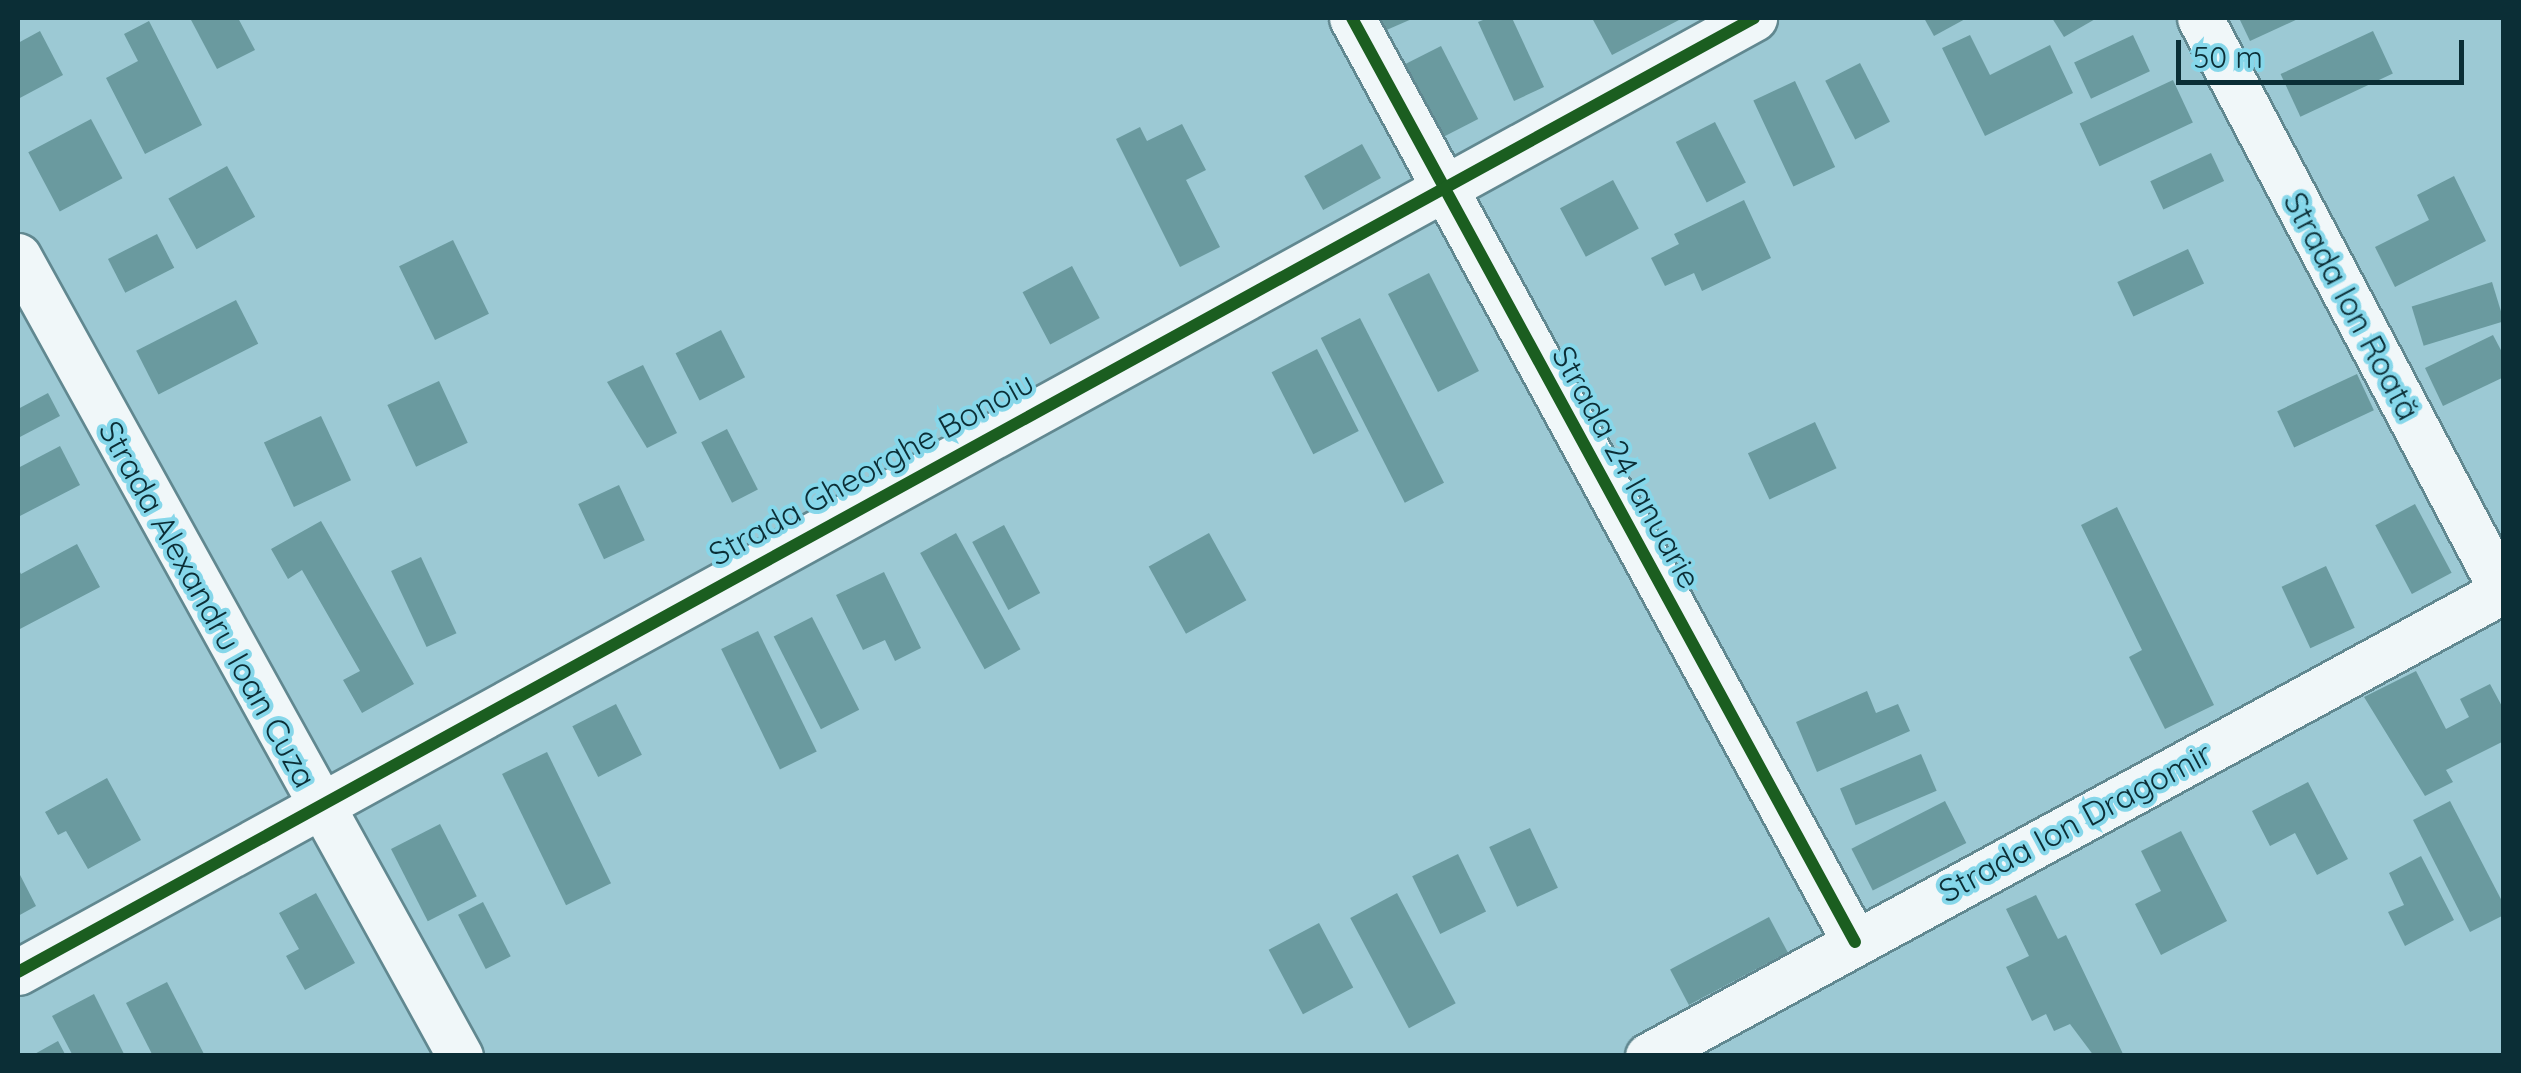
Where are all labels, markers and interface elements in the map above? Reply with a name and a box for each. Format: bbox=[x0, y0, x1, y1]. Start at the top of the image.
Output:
scale bar bbox=[2181, 20, 2468, 82]
text: 50 m bbox=[2193, 38, 2263, 76]
street label: Strada Ion Roată bbox=[2276, 186, 2428, 426]
street label: Strada 24 Ianuarie bbox=[1544, 339, 1710, 595]
street label: Strada Gheorghe Bonoiu bbox=[702, 363, 1040, 573]
street label: Strada Alexandru Ioan Cuza bbox=[91, 414, 325, 794]
street label: Strada Ion Dragomir bbox=[1932, 734, 2218, 910]

